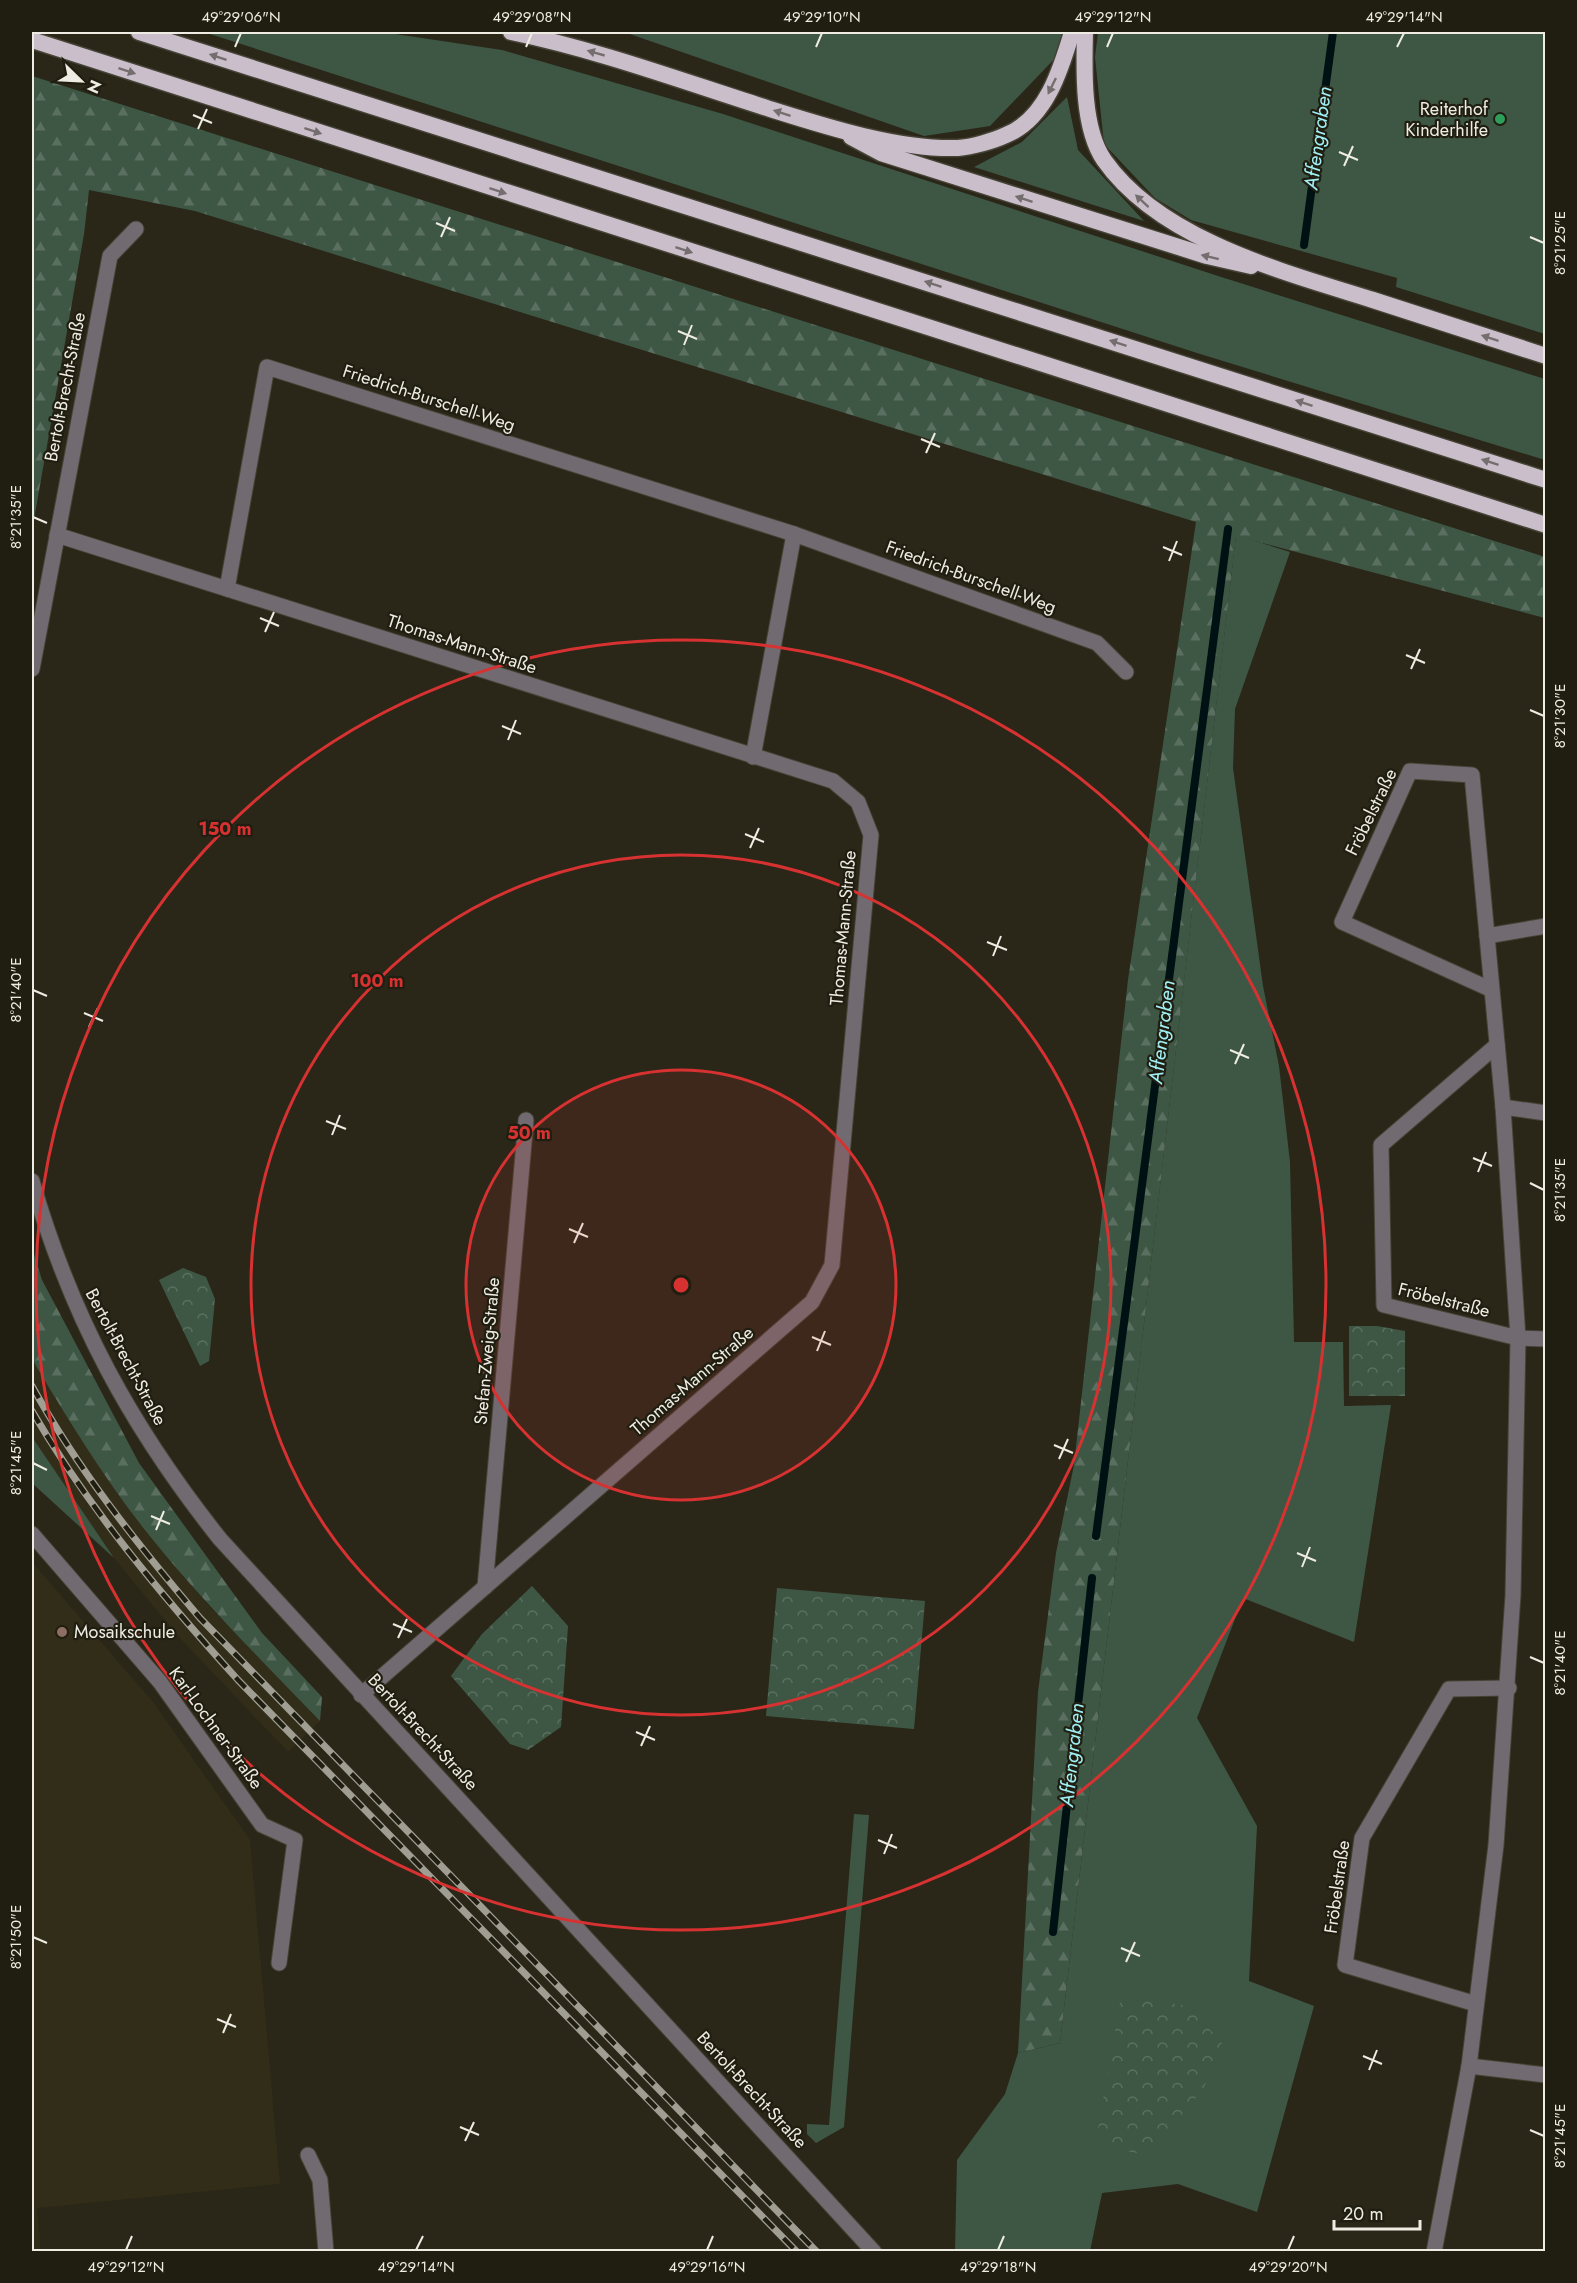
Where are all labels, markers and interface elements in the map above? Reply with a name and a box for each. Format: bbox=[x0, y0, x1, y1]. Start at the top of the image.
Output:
text: 49°29'06"N bbox=[201, 6, 281, 28]
text: 49°29'08"N bbox=[493, 6, 571, 28]
text: 49°29'10"N bbox=[783, 6, 861, 28]
text: 49°29'12"N bbox=[1075, 6, 1151, 28]
text: 49°29'14"N bbox=[1365, 6, 1443, 28]
one-way arrow bbox=[587, 48, 605, 57]
north arrow bbox=[51, 51, 111, 111]
one-way arrow bbox=[209, 52, 227, 61]
one-way arrow bbox=[118, 67, 136, 76]
text: N bbox=[81, 76, 107, 97]
one-way arrow bbox=[1047, 77, 1057, 95]
water label: Affengraben bbox=[1296, 84, 1340, 193]
place label: Reiterhof Kinderhilfe bbox=[1405, 96, 1489, 143]
one-way arrow bbox=[773, 108, 791, 117]
marker: Reiterhof Kinderhilfe bbox=[1493, 112, 1507, 126]
one-way arrow bbox=[304, 127, 322, 136]
one-way arrow bbox=[489, 186, 507, 196]
one-way arrow bbox=[1015, 193, 1033, 203]
one-way arrow bbox=[1135, 194, 1149, 208]
text: 8°21'25"E bbox=[1549, 211, 1571, 275]
one-way arrow bbox=[675, 246, 693, 255]
one-way arrow bbox=[1201, 251, 1219, 261]
one-way arrow bbox=[924, 279, 942, 288]
street label: Bertolt-Brecht-Straße bbox=[38, 310, 92, 464]
one-way arrow bbox=[1481, 333, 1499, 342]
one-way arrow bbox=[1109, 338, 1127, 348]
street label: Friedrich-Burschell-Weg bbox=[339, 358, 519, 438]
one-way arrow bbox=[1295, 398, 1313, 407]
one-way arrow bbox=[1481, 457, 1499, 466]
text: 8°21'35"E bbox=[5, 485, 27, 549]
street label: Friedrich-Burschell-Weg bbox=[882, 534, 1060, 620]
street label: Thomas-Mann-Straße bbox=[384, 608, 540, 680]
text: 8°21'30"E bbox=[1549, 684, 1571, 748]
street label: Fröbelstraße bbox=[1339, 764, 1403, 860]
text: 150 m bbox=[199, 816, 251, 842]
street label: Thomas-Mann-Straße bbox=[823, 849, 863, 1007]
text: 8°21'40"E bbox=[5, 958, 27, 1022]
text: 100 m bbox=[350, 968, 404, 994]
water label: Affengraben bbox=[1141, 979, 1183, 1086]
text: 50 m bbox=[507, 1120, 551, 1146]
text: 8°21'35"E bbox=[1549, 1158, 1571, 1222]
centre of rings bbox=[671, 1275, 691, 1295]
street label: Stefan-Zweig-Straße bbox=[468, 1276, 506, 1426]
street label: Fröbelstraße bbox=[1395, 1276, 1493, 1324]
street label: Bertolt-Brecht-Straße bbox=[79, 1284, 173, 1430]
street label: Thomas-Mann-Straße bbox=[625, 1320, 759, 1442]
text: 8°21'45"E bbox=[5, 1431, 27, 1495]
place label: Mosaikschule bbox=[74, 1619, 175, 1645]
marker: Mosaikschule bbox=[55, 1625, 69, 1639]
text: 8°21'40"E bbox=[1549, 1631, 1571, 1695]
street label: Karl-Lochner-Straße bbox=[163, 1661, 269, 1795]
street label: Bertolt-Brecht-Straße bbox=[362, 1668, 484, 1796]
water label: Affengraben bbox=[1052, 1702, 1092, 1809]
street label: Fröbelstraße bbox=[1318, 1839, 1356, 1935]
text: 8°21'50"E bbox=[5, 1905, 27, 1969]
street label: Bertolt-Brecht-Straße bbox=[691, 2026, 813, 2154]
text: 8°21'45"E bbox=[1549, 2104, 1571, 2168]
scale bar bbox=[1334, 2193, 1420, 2231]
text: 20 m bbox=[1343, 2201, 1383, 2227]
text: 49°29'12"N bbox=[88, 2256, 164, 2278]
text: 49°29'14"N bbox=[377, 2256, 455, 2278]
text: 49°29'16"N bbox=[669, 2256, 746, 2278]
text: 49°29'18"N bbox=[960, 2256, 1036, 2278]
text: 49°29'20"N bbox=[1248, 2256, 1328, 2278]

